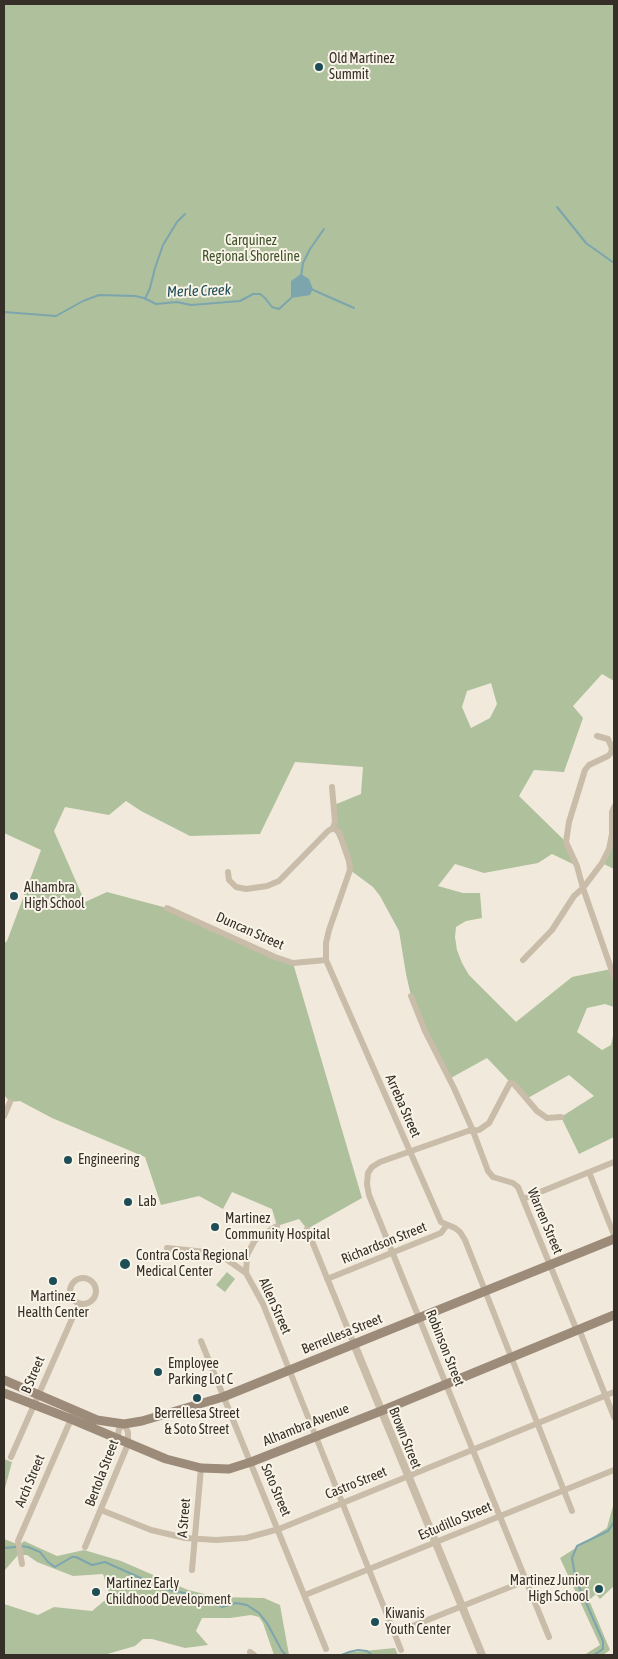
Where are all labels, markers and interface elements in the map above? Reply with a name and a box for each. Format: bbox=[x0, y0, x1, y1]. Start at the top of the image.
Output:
place label: Old Martinez Summit bbox=[329, 51, 395, 84]
marker: Old Martinez Summit bbox=[313, 61, 325, 73]
park label: Carquinez Regional Shoreline bbox=[202, 233, 300, 266]
water label: Merle Creek bbox=[166, 281, 232, 301]
place label: Alhambra High School bbox=[24, 880, 85, 912]
marker: Alhambra High School bbox=[8, 890, 20, 902]
street label: Duncan Street bbox=[213, 909, 287, 953]
street label: Arreba Street bbox=[382, 1072, 424, 1140]
place label: Engineering bbox=[78, 1152, 140, 1168]
marker: Engineering bbox=[62, 1154, 74, 1166]
street label: Warren Street bbox=[524, 1185, 566, 1257]
place label: Lab bbox=[138, 1194, 157, 1210]
marker: Lab bbox=[122, 1196, 134, 1208]
place label: Martinez Community Hospital bbox=[225, 1211, 330, 1244]
street label: Richardson Street bbox=[339, 1218, 429, 1268]
marker: Martinez Community Hospital bbox=[209, 1221, 221, 1233]
place label: Contra Costa Regional Medical Center bbox=[136, 1248, 248, 1280]
marker: Contra Costa Regional Medical Center bbox=[118, 1257, 132, 1271]
marker: Martinez Health Center bbox=[47, 1275, 59, 1287]
street label: Allen Street bbox=[255, 1275, 295, 1337]
place label: Martinez Health Center bbox=[17, 1289, 89, 1321]
street label: Robinson Street bbox=[422, 1307, 468, 1389]
street label: Berrellesa Street bbox=[299, 1310, 385, 1358]
street label: B Street bbox=[18, 1354, 48, 1396]
place label: Employee Parking Lot C bbox=[168, 1356, 233, 1388]
marker: Employee Parking Lot C bbox=[152, 1366, 164, 1378]
marker: Berrellesa Street & Soto Street bbox=[191, 1392, 203, 1404]
street label: Alhambra Avenue bbox=[260, 1400, 352, 1450]
street label: Brown Street bbox=[385, 1405, 425, 1471]
place label: Berrellesa Street & Soto Street bbox=[154, 1406, 240, 1438]
street label: Bertola Street bbox=[82, 1437, 122, 1509]
street label: Arch Street bbox=[11, 1452, 49, 1510]
street label: Soto Street bbox=[257, 1461, 295, 1519]
street label: Castro Street bbox=[323, 1463, 389, 1503]
street label: A Street bbox=[174, 1498, 194, 1538]
street label: Estudillo Street bbox=[416, 1498, 494, 1544]
place label: Martinez Junior High School bbox=[510, 1573, 589, 1605]
place label: Martinez Early Childhood Development bbox=[106, 1576, 231, 1608]
marker: Martinez Junior High School bbox=[593, 1583, 605, 1595]
marker: Martinez Early Childhood Development bbox=[90, 1586, 102, 1598]
place label: Kiwanis Youth Center bbox=[385, 1606, 450, 1638]
marker: Kiwanis Youth Center bbox=[369, 1616, 381, 1628]

